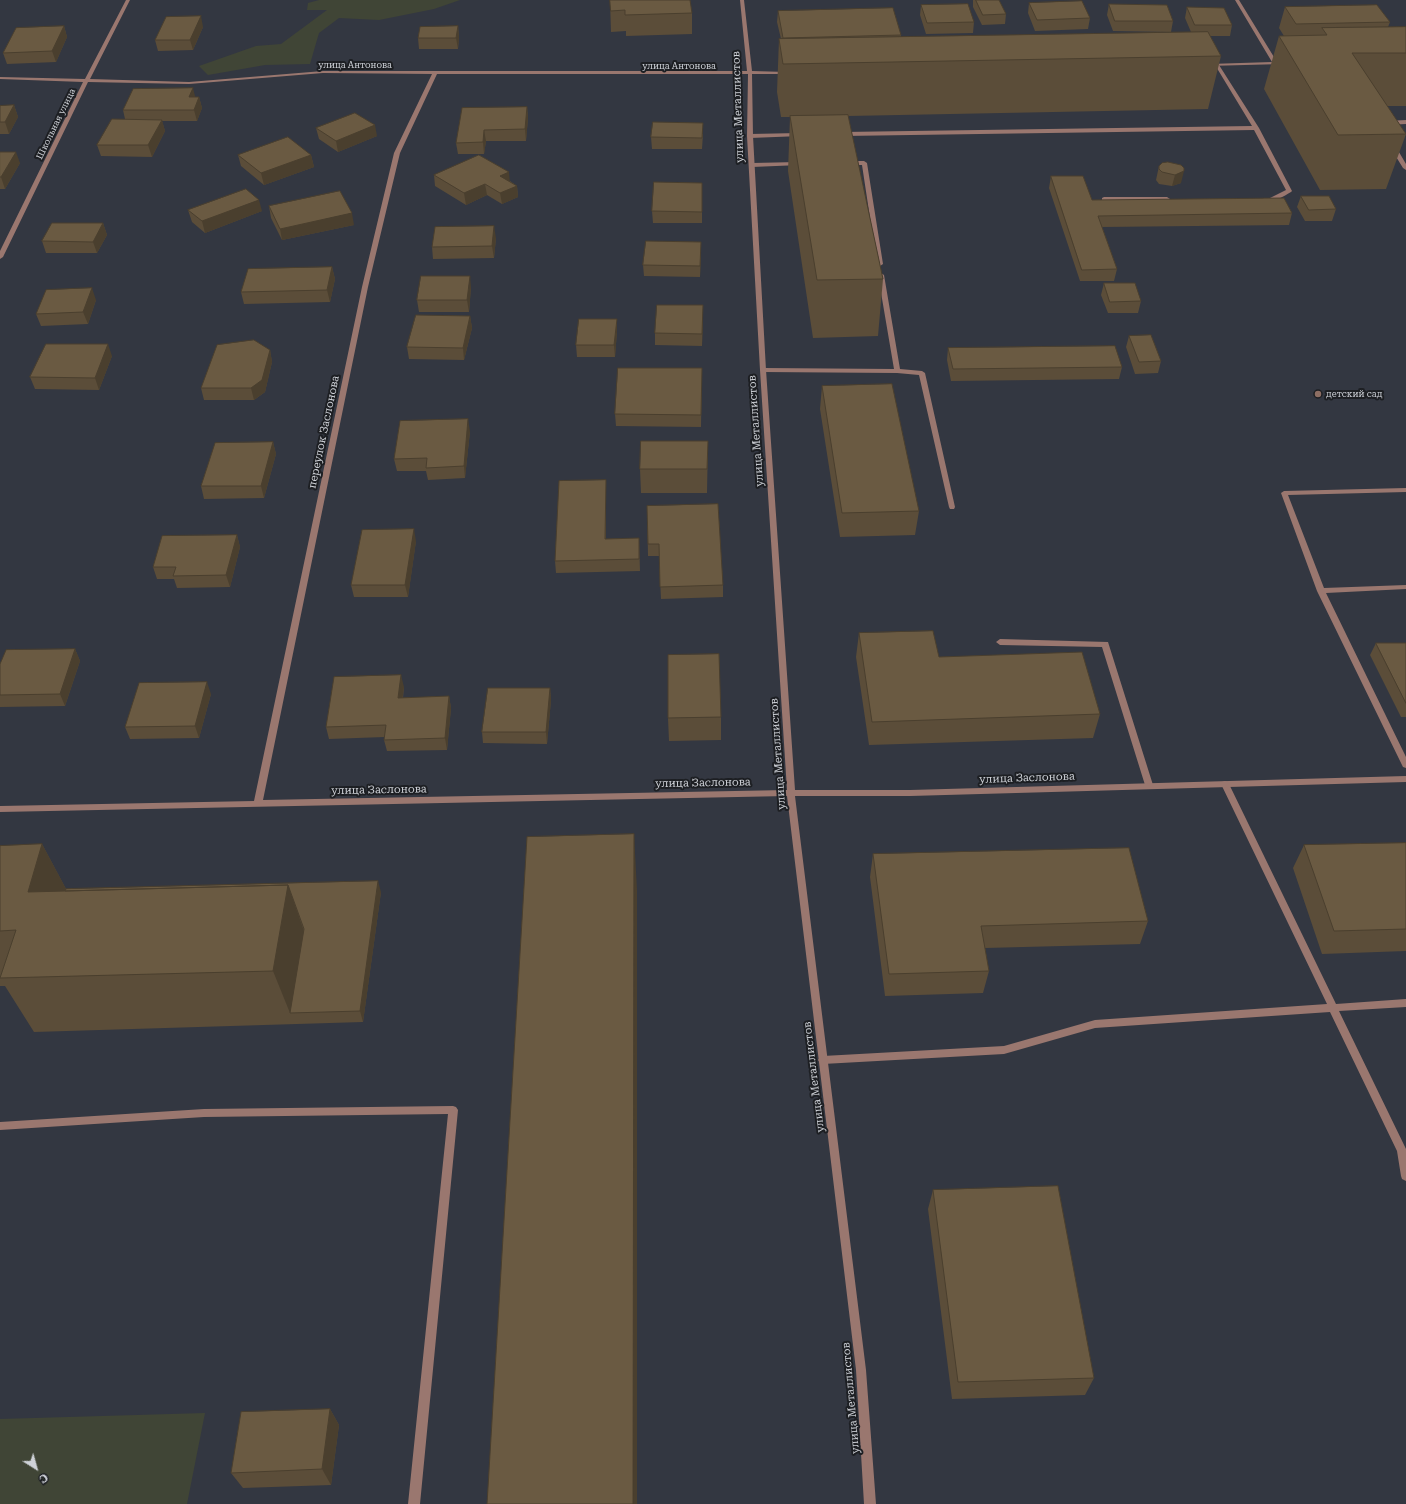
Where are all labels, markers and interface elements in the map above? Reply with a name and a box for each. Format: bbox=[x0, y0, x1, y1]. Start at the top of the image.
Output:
street label: улица Металлистов bbox=[729, 51, 747, 163]
street label: улица Антонова bbox=[318, 60, 392, 70]
street label: улица Антонова bbox=[642, 61, 716, 71]
street label: Школьная улица bbox=[34, 87, 78, 161]
street label: переулок Заслонова bbox=[306, 374, 342, 490]
street label: улица Металлистов bbox=[746, 375, 766, 487]
marker: детский сад bbox=[1313, 389, 1323, 399]
place label: детский сад bbox=[1326, 389, 1382, 399]
street label: улица Металлистов bbox=[768, 698, 788, 810]
street label: улица Заслонова bbox=[979, 770, 1075, 786]
street label: улица Заслонова bbox=[655, 776, 751, 790]
street label: улица Заслонова bbox=[331, 783, 427, 797]
street label: улица Металлистов bbox=[801, 1021, 827, 1133]
street label: улица Металлистов bbox=[840, 1342, 862, 1454]
north arrow bbox=[16, 1448, 56, 1488]
text: С bbox=[37, 1470, 51, 1485]

